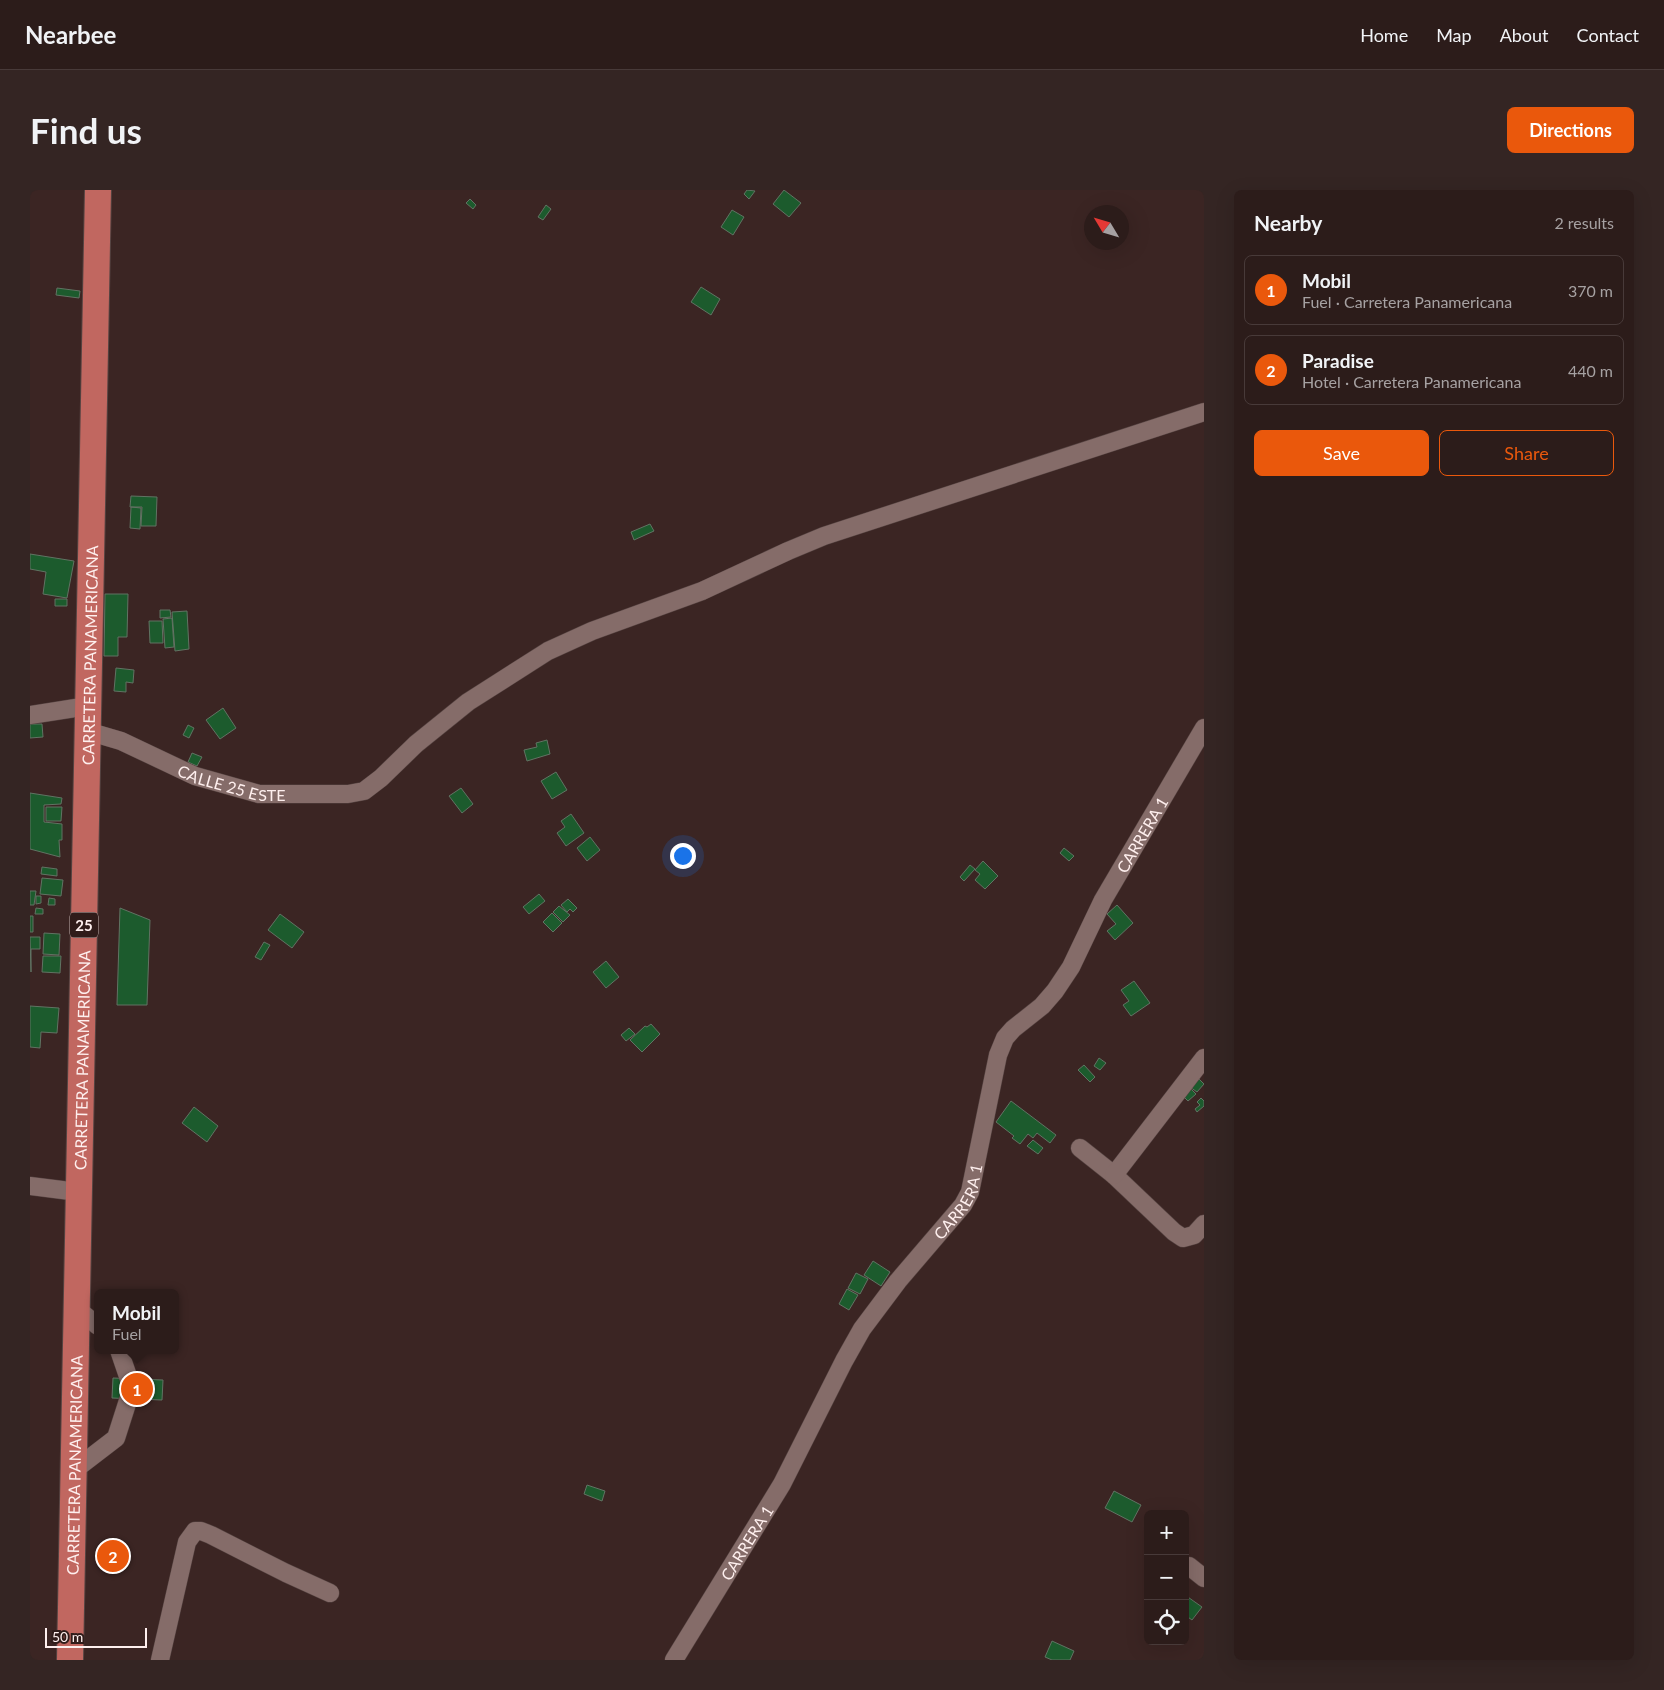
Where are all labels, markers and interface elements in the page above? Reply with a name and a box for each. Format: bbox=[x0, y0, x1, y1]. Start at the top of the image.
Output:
text: Nearbee bbox=[25, 20, 116, 49]
text: Home bbox=[1360, 24, 1408, 46]
text: Map bbox=[1436, 24, 1472, 46]
text: About bbox=[1500, 24, 1549, 46]
text: Contact bbox=[1577, 24, 1639, 46]
button: Directions bbox=[1507, 107, 1634, 153]
text: Find us bbox=[30, 109, 142, 151]
north arrow bbox=[1084, 205, 1129, 250]
text: Nearby bbox=[1254, 210, 1322, 235]
text: 2 results bbox=[1554, 213, 1614, 232]
text: Mobil bbox=[1302, 269, 1351, 292]
text: 1 bbox=[1266, 281, 1276, 300]
text: 370 m bbox=[1568, 281, 1613, 300]
text: Fuel · Carretera Panamericana bbox=[1302, 292, 1512, 311]
text: Paradise bbox=[1302, 349, 1374, 372]
text: 2 bbox=[1266, 361, 1276, 380]
text: 440 m bbox=[1568, 361, 1613, 380]
text: Hotel · Carretera Panamericana bbox=[1302, 372, 1521, 391]
button: Save bbox=[1254, 430, 1429, 476]
button: Share bbox=[1439, 430, 1614, 476]
street label: CARRETERA PANAMERICANA bbox=[78, 545, 101, 765]
street label: CALLE 25 ESTE bbox=[175, 760, 286, 804]
street label: CARRERA 1 bbox=[1112, 793, 1171, 876]
your location bbox=[670, 843, 696, 869]
road number: 25 bbox=[70, 912, 98, 938]
street label: CARRETERA PANAMERICANA bbox=[70, 950, 93, 1170]
street label: CARRERA 1 bbox=[929, 1162, 985, 1243]
popup bbox=[94, 1289, 179, 1354]
text: Mobil bbox=[112, 1301, 161, 1324]
text: Fuel bbox=[112, 1324, 142, 1343]
street label: CARRETERA PANAMERICANA bbox=[62, 1355, 85, 1575]
pin: 1 bbox=[121, 1370, 153, 1408]
street label: CARRERA 1 bbox=[716, 1501, 776, 1583]
map controls bbox=[1144, 1510, 1189, 1645]
button: + bbox=[1144, 1510, 1189, 1555]
pin: 2 bbox=[97, 1537, 129, 1575]
button: − bbox=[1144, 1555, 1189, 1600]
button: locate bbox=[1144, 1600, 1189, 1645]
scale bar bbox=[45, 1625, 148, 1648]
text: 50 m bbox=[52, 1628, 83, 1645]

